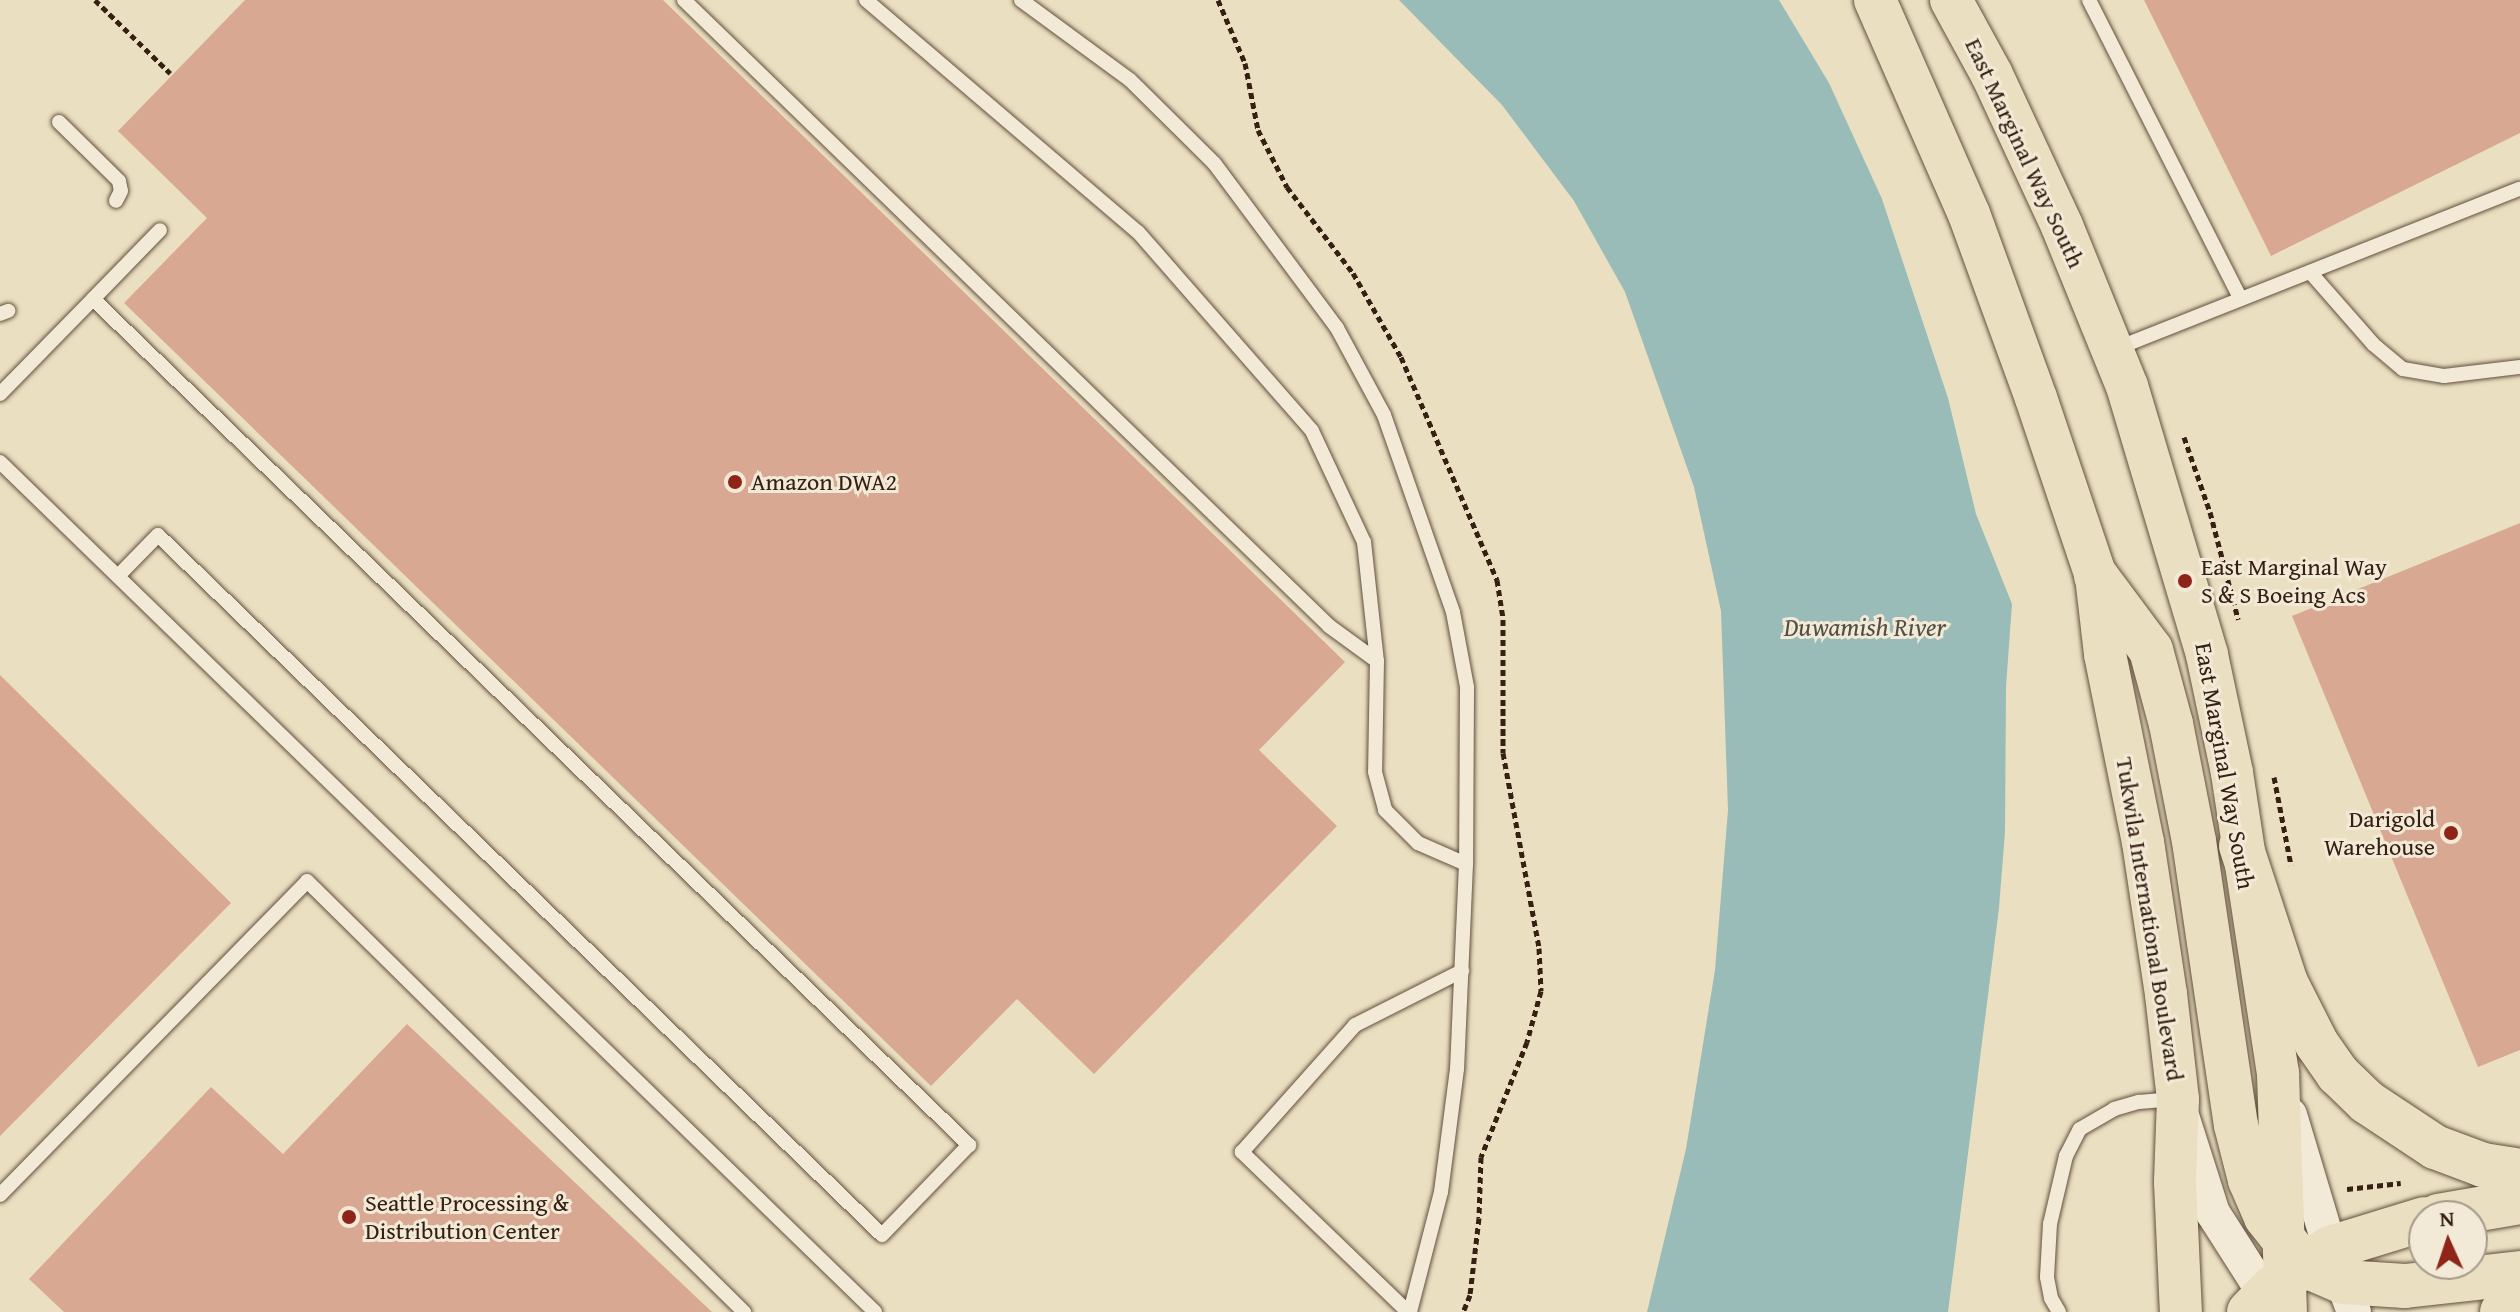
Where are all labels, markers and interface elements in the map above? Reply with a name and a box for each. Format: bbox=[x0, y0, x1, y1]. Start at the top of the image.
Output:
street label: East Marginal Way South bbox=[1959, 34, 2091, 272]
place label: Amazon DWA2 bbox=[751, 468, 897, 496]
marker: Amazon DWA2 bbox=[726, 473, 744, 491]
place label: East Marginal Way S & S Boeing Acs bbox=[2201, 553, 2387, 609]
marker: East Marginal Way S & S Boeing Acs bbox=[2176, 572, 2194, 590]
water label: Duwamish River bbox=[1784, 611, 1946, 643]
street label: East Marginal Way South bbox=[2189, 640, 2261, 892]
street label: Tukwila International Boulevard bbox=[2110, 755, 2190, 1083]
place label: Darigold Warehouse bbox=[2324, 805, 2435, 861]
marker: Darigold Warehouse bbox=[2442, 824, 2460, 842]
place label: Seattle Processing & Distribution Center bbox=[365, 1189, 569, 1245]
north arrow bbox=[2408, 1200, 2488, 1280]
text: N bbox=[2439, 1202, 2455, 1234]
marker: Seattle Processing & Distribution Center bbox=[340, 1208, 358, 1226]

